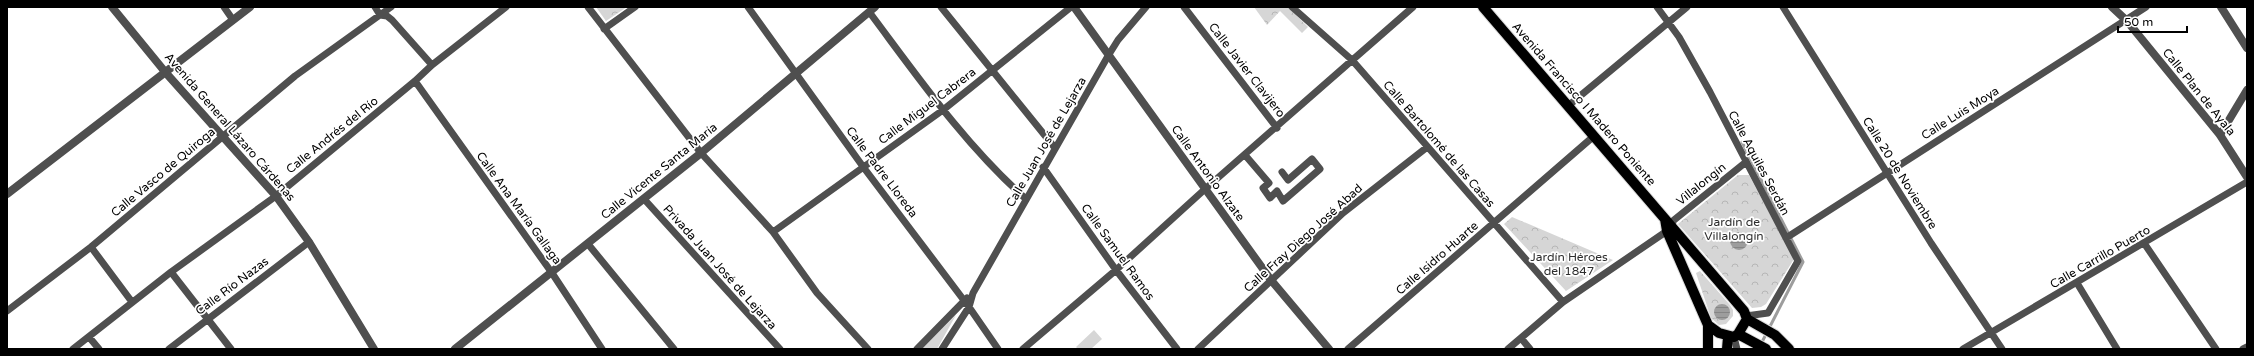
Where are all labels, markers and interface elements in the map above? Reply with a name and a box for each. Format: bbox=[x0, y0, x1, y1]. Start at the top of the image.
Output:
scale bar bbox=[2118, 8, 2187, 34]
text: 50 m bbox=[2124, 15, 2153, 29]
street label: Calle Javier Clavijero bbox=[1206, 20, 1288, 120]
street label: Avenida Francisco I Madero Poniente bbox=[1509, 20, 1659, 189]
street label: Calle Plan de Ayala bbox=[2160, 46, 2238, 138]
street label: Avenida General Lázaro Cárdenas bbox=[162, 50, 298, 204]
street label: Calle Miguel Cabrera bbox=[875, 65, 979, 147]
street label: Calle Juan José de Lejarza bbox=[1003, 74, 1089, 210]
street label: Calle Bartolomé de las Casas bbox=[1380, 78, 1498, 210]
street label: Calle Luis Moya bbox=[1919, 84, 2001, 142]
street label: Calle Andrés del Río bbox=[283, 94, 381, 176]
street label: Calle Aquiles Serdán bbox=[1725, 108, 1793, 218]
street label: Calle 20 de Noviembre bbox=[1860, 114, 1940, 232]
street label: Calle Vicente Santa María bbox=[598, 120, 720, 222]
street label: Calle Antonio Alzate bbox=[1168, 122, 1248, 224]
street label: Calle Vasco de Quiroga bbox=[108, 124, 218, 220]
street label: Calle Padre Lloreda bbox=[843, 124, 921, 220]
street label: Calle Ana María Gallaga bbox=[473, 149, 565, 267]
street label: Villalongín bbox=[1674, 160, 1728, 208]
street label: Calle Fray Diego José Abad bbox=[1241, 181, 1365, 295]
street label: Calle Samuel Ramos bbox=[1078, 201, 1158, 303]
street label: Privada Juan José de Lejarza bbox=[660, 202, 780, 332]
park label: Jardín de Villalongín bbox=[1704, 215, 1764, 243]
street label: Calle Isidro Huarte bbox=[1393, 218, 1481, 297]
street label: Calle Carrillo Puerto bbox=[2048, 223, 2152, 291]
park label: Jardín Héroes del 1847 bbox=[1530, 250, 1608, 278]
street label: Calle Río Nazas bbox=[193, 254, 271, 318]

